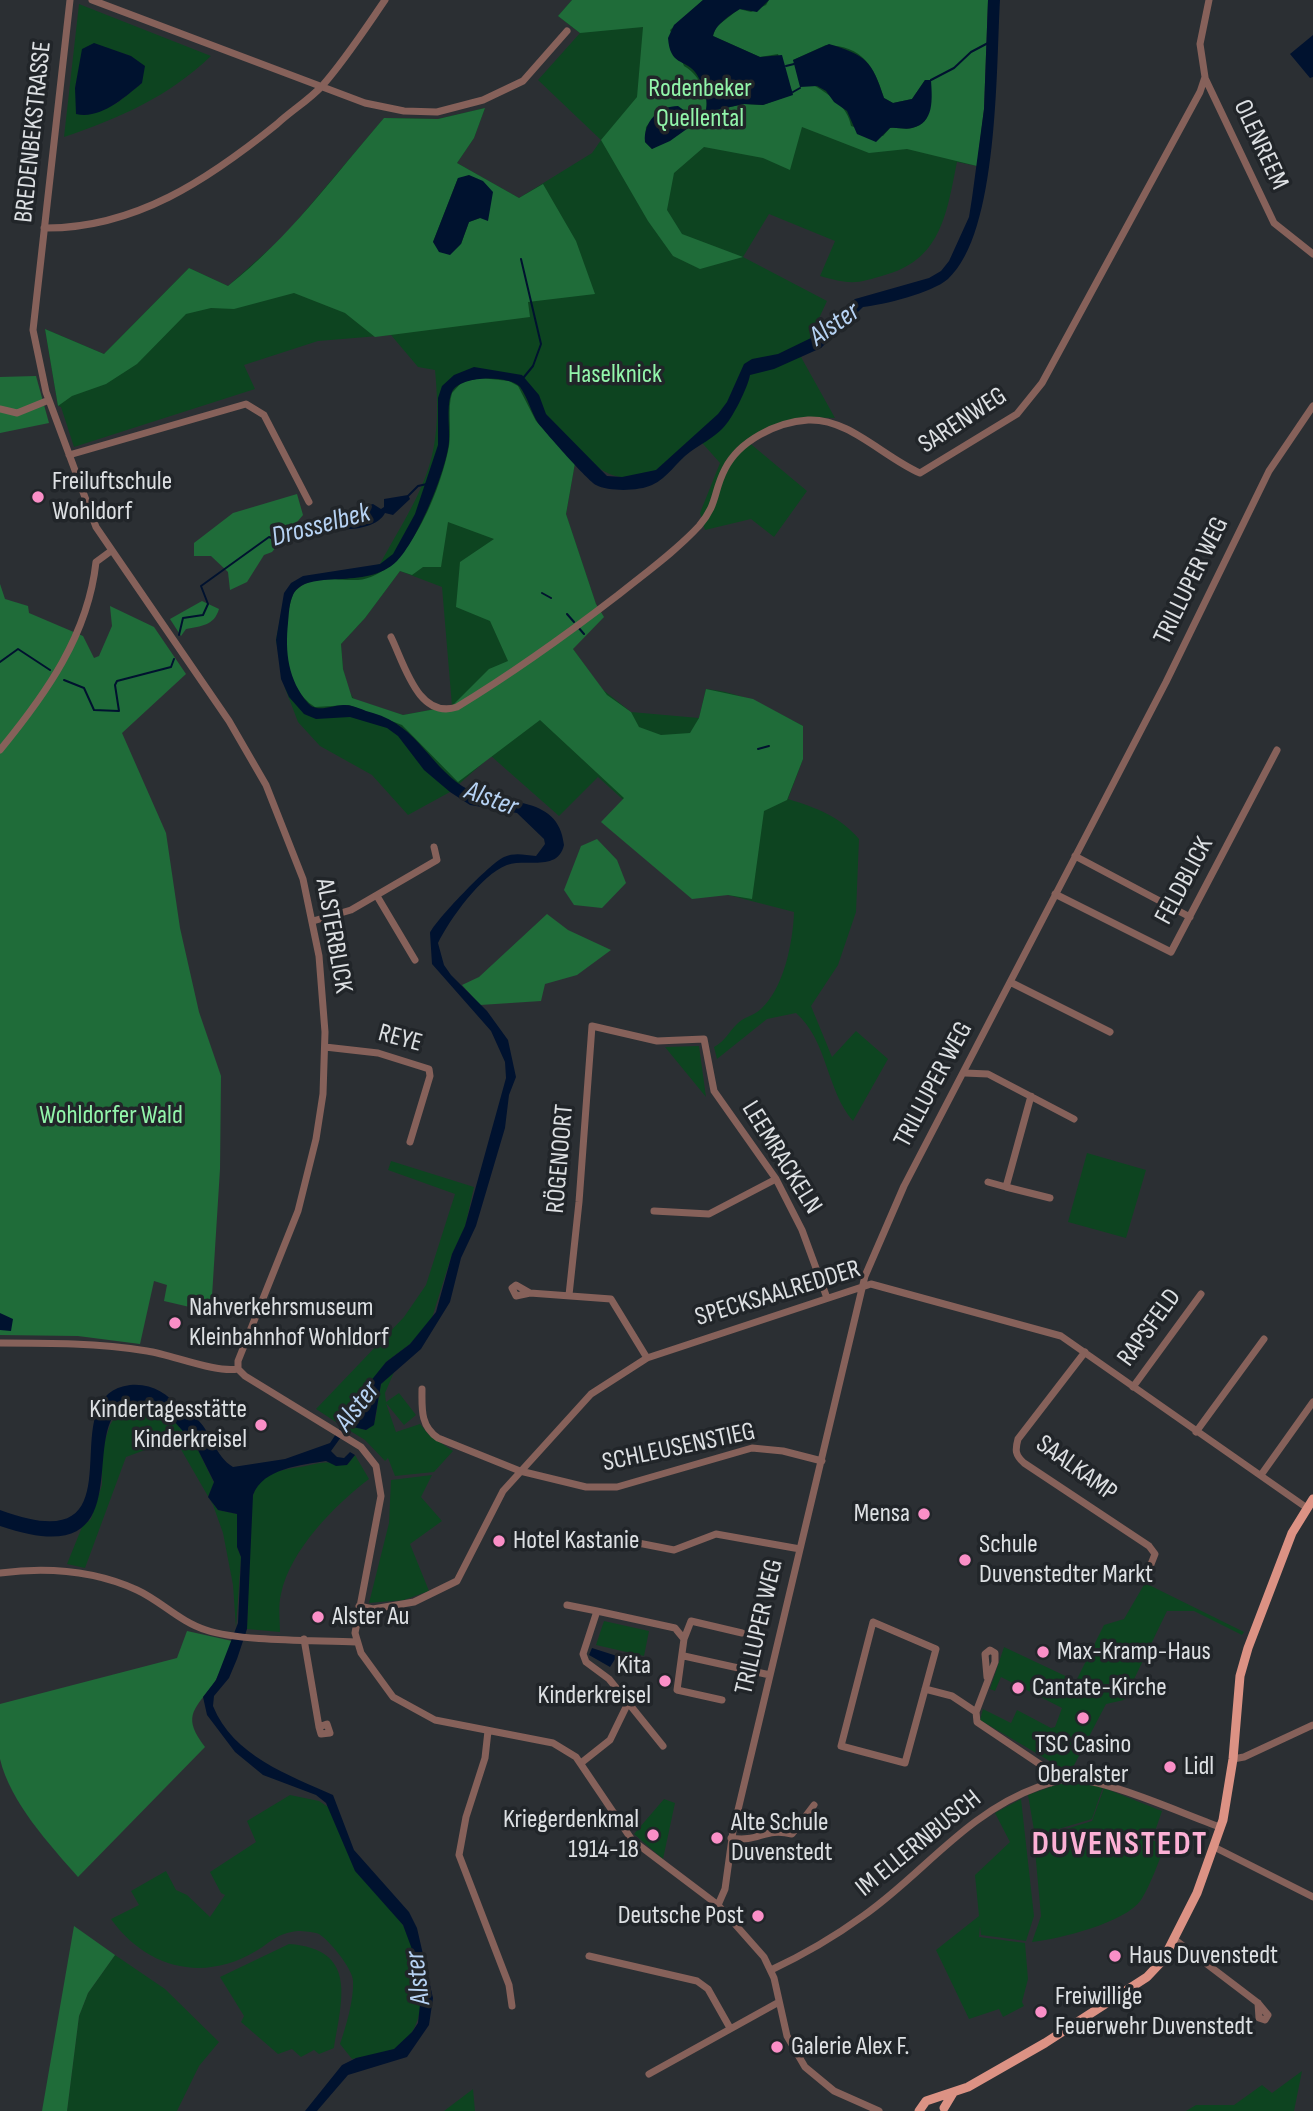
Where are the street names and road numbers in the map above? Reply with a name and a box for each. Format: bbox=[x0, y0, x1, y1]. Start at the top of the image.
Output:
street label: BREDENBEKSTRASSE bbox=[9, 40, 59, 224]
street label: OLENREEM bbox=[1226, 95, 1294, 195]
street label: SARENWEG bbox=[913, 381, 1013, 461]
street label: TRILLUPER WEG bbox=[1148, 512, 1236, 650]
street label: FELDBLICK bbox=[1149, 832, 1221, 930]
street label: ALSTERBLICK bbox=[308, 876, 358, 996]
street label: TRILLUPER WEG bbox=[888, 1017, 980, 1153]
street label: REYE bbox=[375, 1018, 425, 1060]
street label: LEEMRACKELN bbox=[734, 1096, 828, 1220]
street label: RÖGENOORT bbox=[541, 1103, 581, 1215]
street label: SPECKSAALREDDER bbox=[692, 1254, 864, 1334]
street label: RAPSFELD bbox=[1111, 1283, 1189, 1373]
street label: SCHLEUSENSTIEG bbox=[600, 1417, 758, 1479]
street label: SAALKAMP bbox=[1029, 1429, 1123, 1509]
street label: TRILLUPER WEG bbox=[729, 1556, 791, 1698]
street label: IM ELLERNBUSCH bbox=[850, 1784, 988, 1904]

